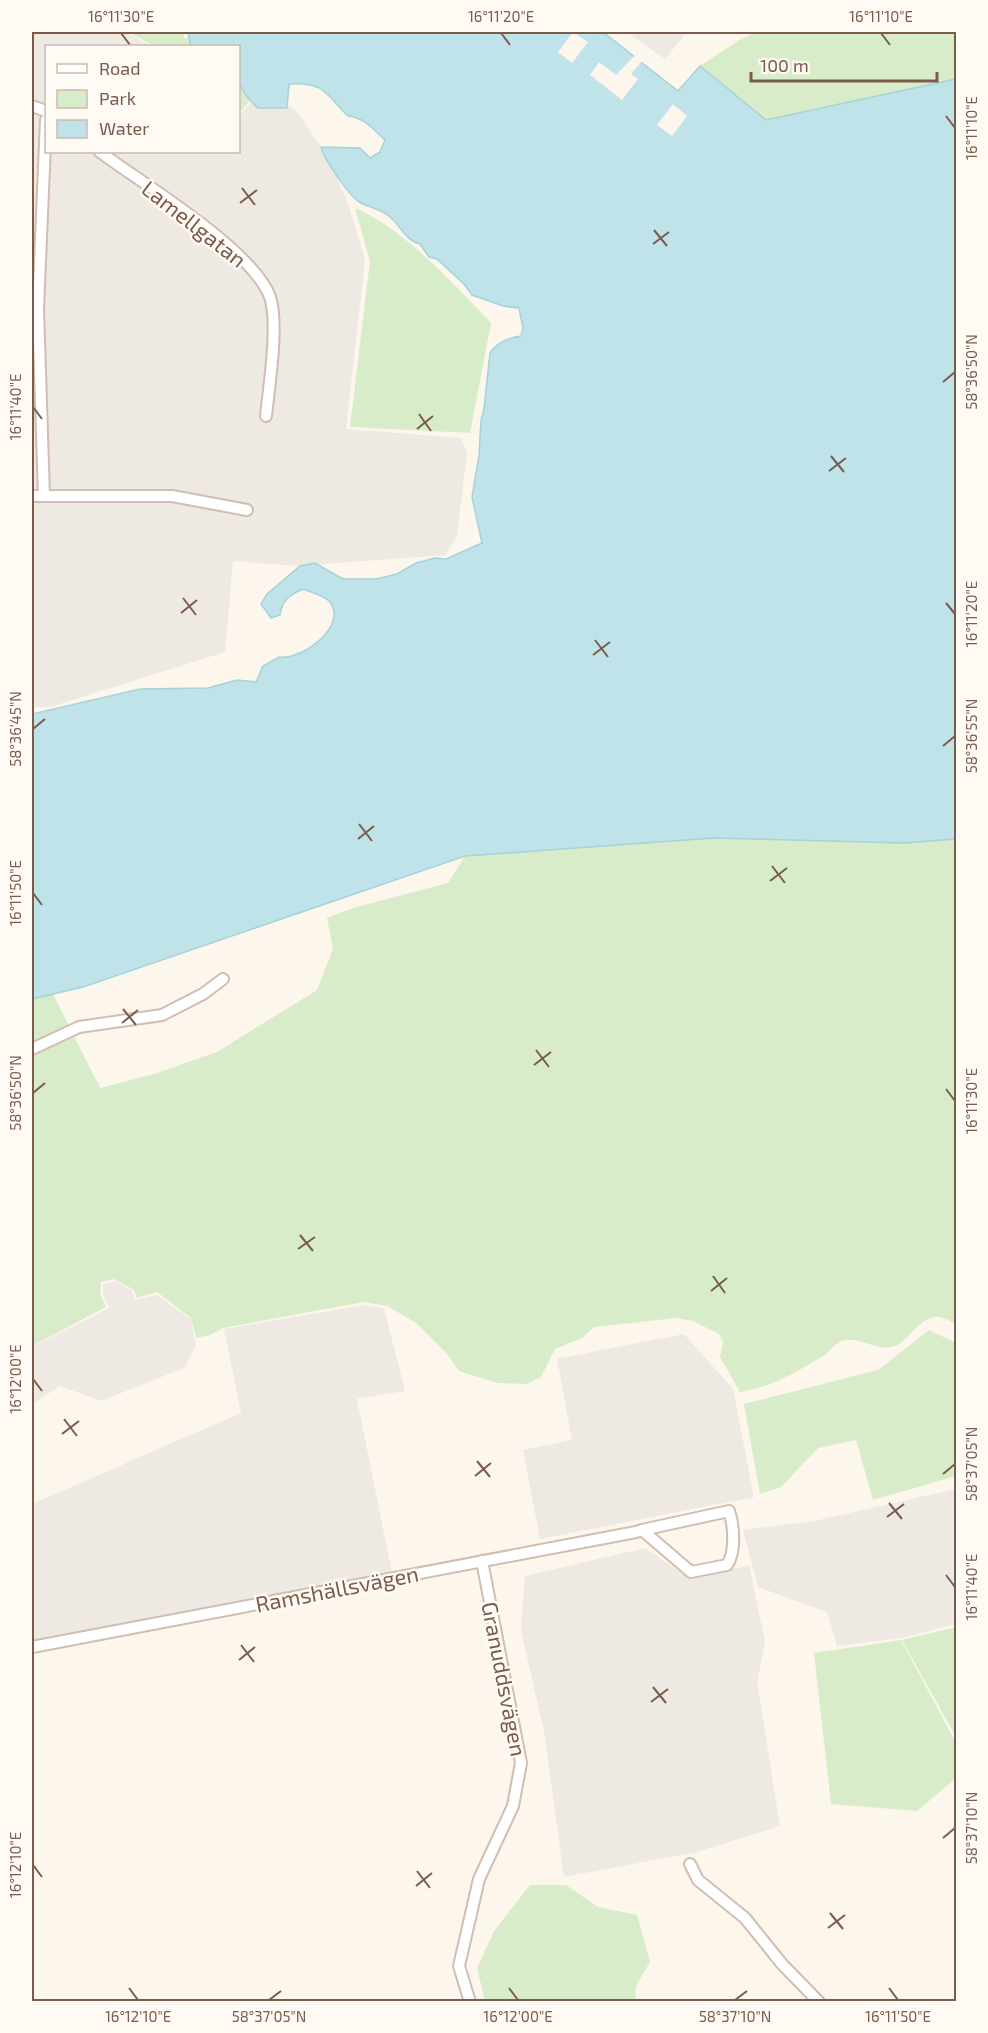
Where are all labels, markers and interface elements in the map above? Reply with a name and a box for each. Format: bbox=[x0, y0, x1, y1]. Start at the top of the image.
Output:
text: 16°11'30"E bbox=[88, 7, 154, 25]
text: 16°11'20"E bbox=[468, 7, 534, 25]
text: 16°11'10"E bbox=[849, 7, 913, 25]
legend bbox=[45, 45, 240, 153]
scale bar bbox=[751, 45, 937, 83]
text: 100 m bbox=[760, 54, 809, 76]
text: Road bbox=[99, 57, 140, 79]
text: Park bbox=[99, 87, 136, 109]
text: 16°11'10"E bbox=[962, 96, 980, 160]
text: Water bbox=[99, 117, 149, 139]
street label: Lamellgatan bbox=[137, 174, 252, 272]
text: 58°36'50"N bbox=[962, 334, 980, 410]
text: 16°11'40"E bbox=[6, 374, 24, 440]
text: 16°11'20"E bbox=[962, 581, 980, 647]
text: 58°36'45"N bbox=[6, 691, 24, 767]
text: 58°36'55"N bbox=[962, 699, 980, 773]
text: 16°11'50"E bbox=[6, 860, 24, 926]
text: 58°36'50"N bbox=[6, 1055, 24, 1131]
text: 16°11'30"E bbox=[962, 1068, 980, 1134]
text: 16°12'00"E bbox=[6, 1344, 24, 1414]
text: 58°37'05"N bbox=[962, 1427, 980, 1501]
text: 16°11'40"E bbox=[962, 1554, 980, 1620]
street label: Ramshällsvägen bbox=[253, 1559, 421, 1617]
street label: Granuddsvägen bbox=[477, 1599, 533, 1758]
text: 58°37'10"N bbox=[962, 1792, 980, 1864]
text: 16°12'10"E bbox=[6, 1832, 24, 1898]
text: 16°12'10"E bbox=[105, 2007, 171, 2025]
text: 58°37'05"N bbox=[232, 2007, 306, 2025]
text: 16°12'00"E bbox=[483, 2007, 553, 2025]
text: 58°37'10"N bbox=[699, 2007, 771, 2025]
text: 16°11'50"E bbox=[865, 2007, 931, 2025]

